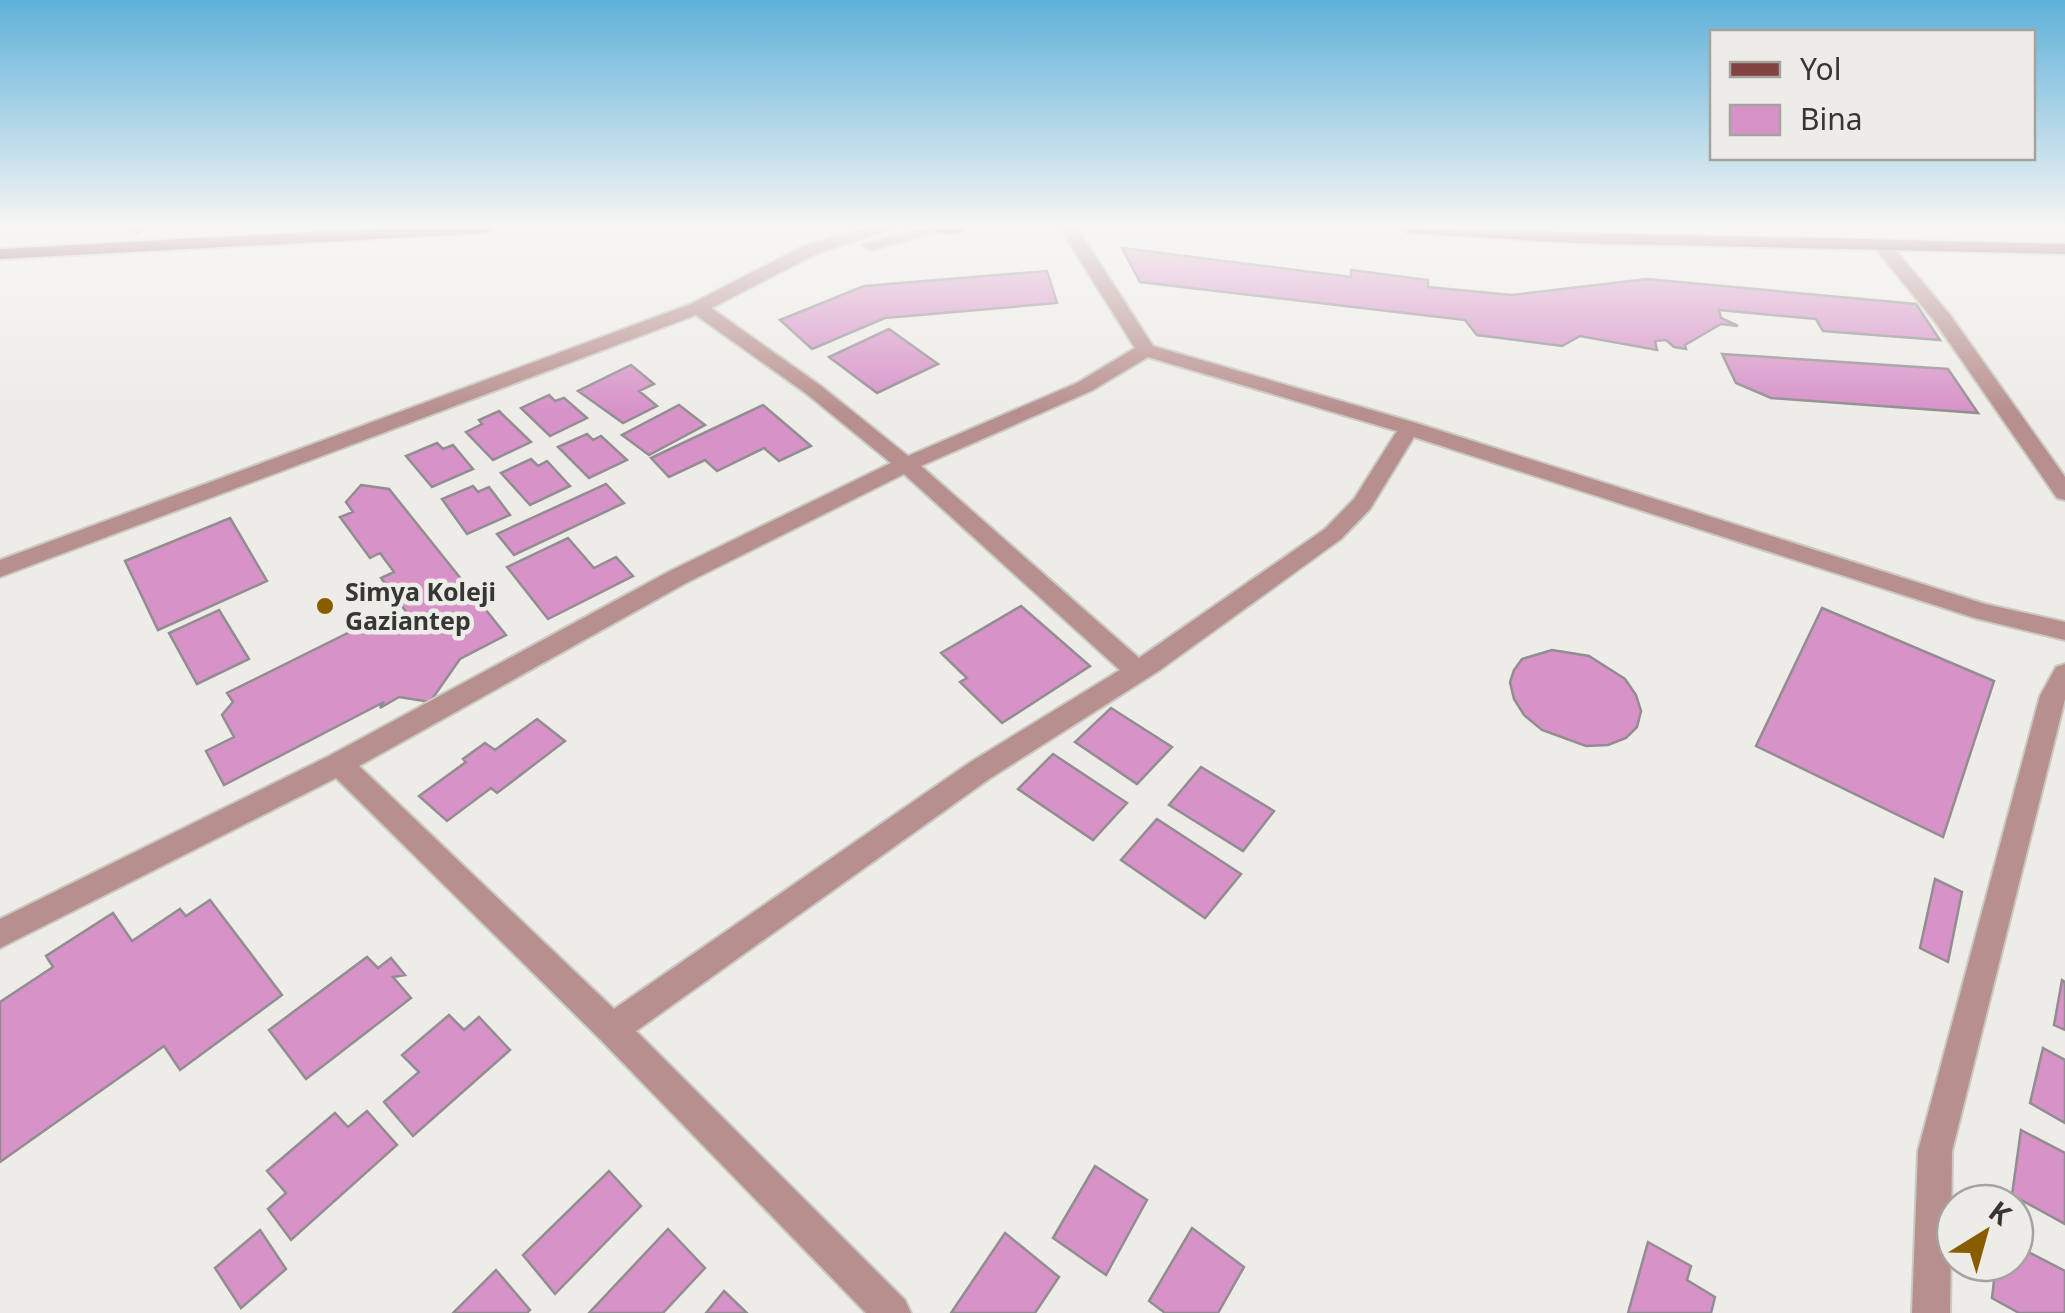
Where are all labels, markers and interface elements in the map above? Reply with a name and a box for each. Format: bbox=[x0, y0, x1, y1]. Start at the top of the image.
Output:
legend bbox=[1710, 30, 2035, 160]
text: Yol bbox=[1800, 48, 1841, 89]
text: Bina bbox=[1800, 98, 1863, 139]
place label: Simya Koleji Gaziantep bbox=[345, 574, 496, 637]
marker: Simya Koleji Gaziantep bbox=[314, 595, 336, 617]
north arrow bbox=[1935, 1183, 2035, 1283]
text: K bbox=[1982, 1191, 2020, 1233]

